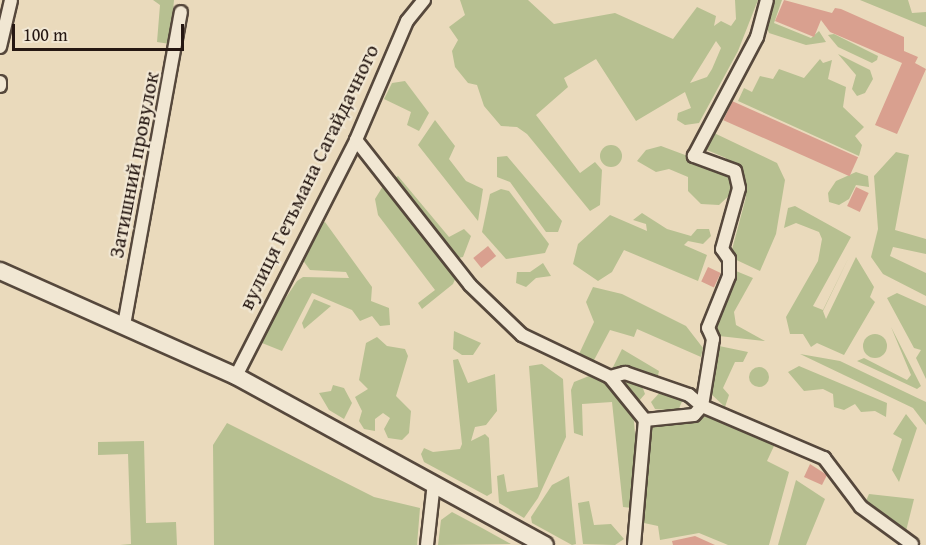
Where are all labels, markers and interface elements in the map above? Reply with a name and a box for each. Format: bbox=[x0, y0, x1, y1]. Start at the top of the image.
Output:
scale bar bbox=[15, 12, 188, 50]
text: 100 m bbox=[23, 21, 68, 48]
street label: вулиця Гетьмана Сагайдачного bbox=[234, 40, 384, 314]
street label: Затишний провулок bbox=[104, 70, 164, 260]

